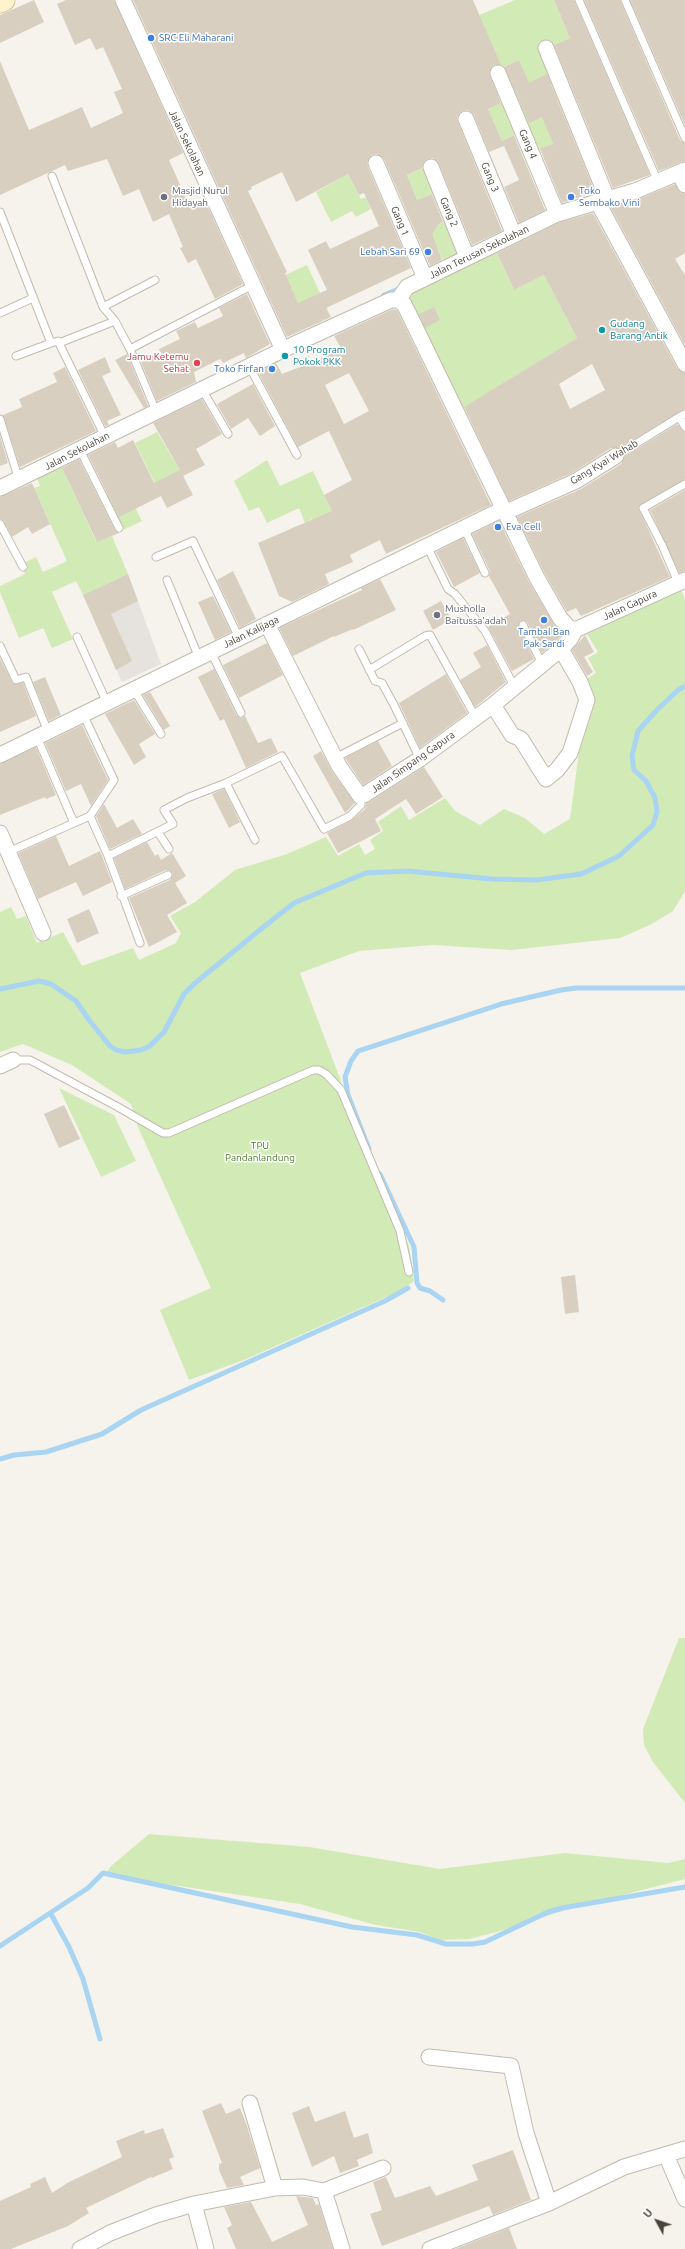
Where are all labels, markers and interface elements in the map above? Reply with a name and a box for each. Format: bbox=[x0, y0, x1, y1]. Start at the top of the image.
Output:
place label: SRC Eli Maharani bbox=[159, 32, 234, 44]
marker: SRC Eli Maharani bbox=[146, 33, 156, 43]
street label: Jalan Sekolahan bbox=[166, 108, 208, 178]
street label: Gang 4 bbox=[516, 127, 540, 161]
street label: Gang 3 bbox=[479, 160, 501, 194]
place label: Masjid Nurul Hidayah bbox=[172, 185, 228, 208]
place label: Toko Sembako Vini bbox=[579, 185, 640, 208]
marker: Masjid Nurul Hidayah bbox=[159, 192, 169, 202]
marker: Toko Sembako Vini bbox=[566, 192, 576, 202]
street label: Gang 2 bbox=[437, 195, 461, 229]
street label: Gang 1 bbox=[388, 204, 412, 238]
street label: Jalan Terusan Sekolahan bbox=[427, 223, 531, 281]
place label: Lebah Sari 69 bbox=[360, 246, 420, 258]
marker: Lebah Sari 69 bbox=[423, 247, 433, 257]
place label: Gudang Barang Antik bbox=[610, 318, 668, 342]
marker: Gudang Barang Antik bbox=[597, 325, 607, 335]
place label: 10 Program Pokok PKK bbox=[293, 344, 345, 368]
place label: Jamu Ketemu Sehat bbox=[127, 351, 189, 374]
marker: 10 Program Pokok PKK bbox=[280, 351, 290, 361]
marker: Jamu Ketemu Sehat bbox=[192, 358, 202, 368]
place label: Toko Firfan bbox=[214, 363, 264, 375]
marker: Toko Firfan bbox=[267, 364, 277, 374]
street label: Jalan Sekolahan bbox=[42, 429, 112, 473]
street label: Gang Kyai Wahab bbox=[568, 437, 640, 487]
place label: Eva Cell bbox=[506, 521, 541, 533]
marker: Eva Cell bbox=[493, 522, 503, 532]
street label: Jalan Gapura bbox=[601, 587, 659, 623]
place label: Musholla Baitussa'adah bbox=[445, 603, 506, 626]
marker: Musholla Baitussa'adah bbox=[432, 610, 442, 620]
street label: Jalan Kalijaga bbox=[221, 613, 281, 651]
marker: Tambal Ban Pak Sardi bbox=[539, 615, 549, 625]
place label: Tambal Ban Pak Sardi bbox=[518, 626, 570, 650]
street label: Jalan Simpang Gapura bbox=[369, 729, 457, 795]
park label: TPU Pandanlandung bbox=[225, 1140, 295, 1164]
north arrow bbox=[637, 2201, 677, 2241]
text: U bbox=[641, 2206, 655, 2220]

